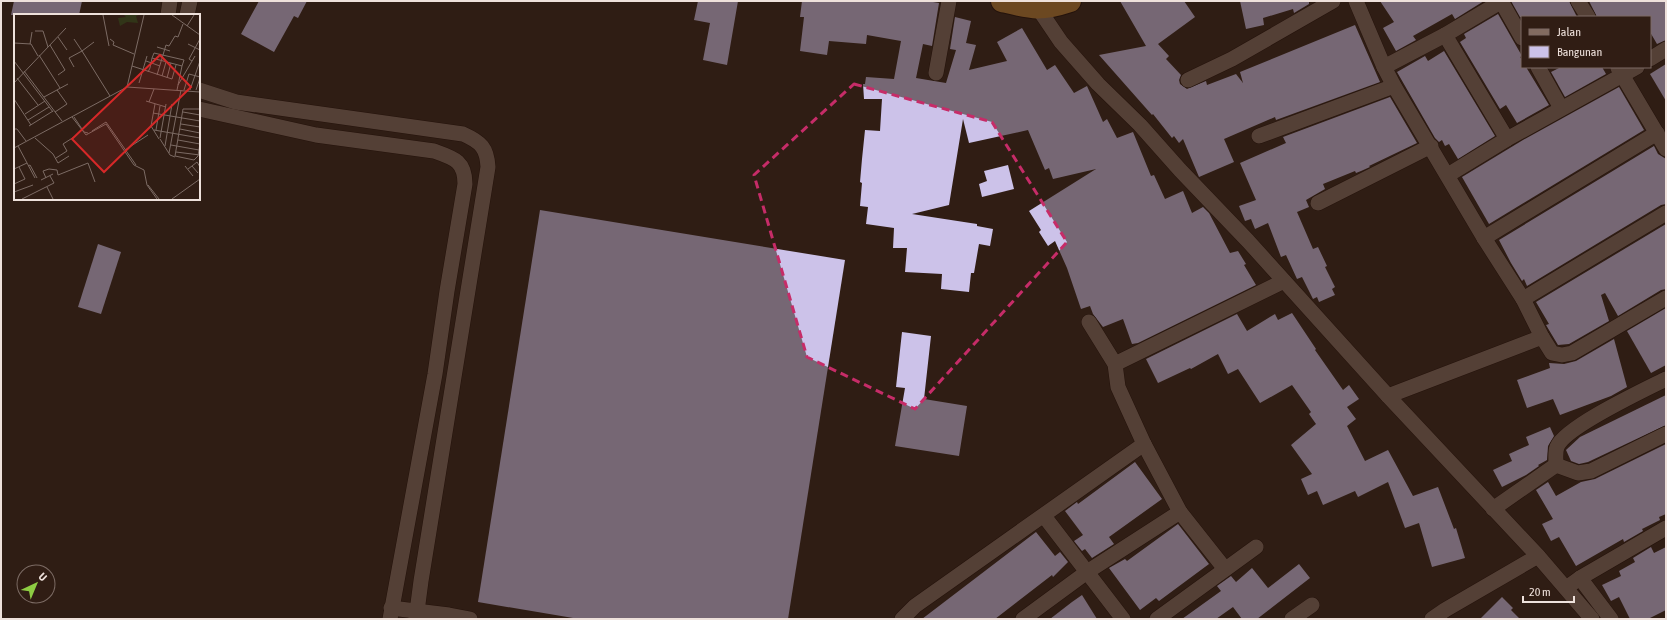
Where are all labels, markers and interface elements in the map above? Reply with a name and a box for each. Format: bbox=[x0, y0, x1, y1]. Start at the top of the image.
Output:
inset map bbox=[14, 14, 200, 200]
legend bbox=[1521, 16, 1651, 68]
text: Jalan bbox=[1557, 25, 1581, 39]
text: Bangunan bbox=[1557, 45, 1602, 59]
north arrow bbox=[16, 564, 56, 604]
text: U bbox=[36, 570, 49, 583]
scale bar bbox=[1523, 578, 1574, 604]
text: 20 m bbox=[1529, 585, 1551, 599]

